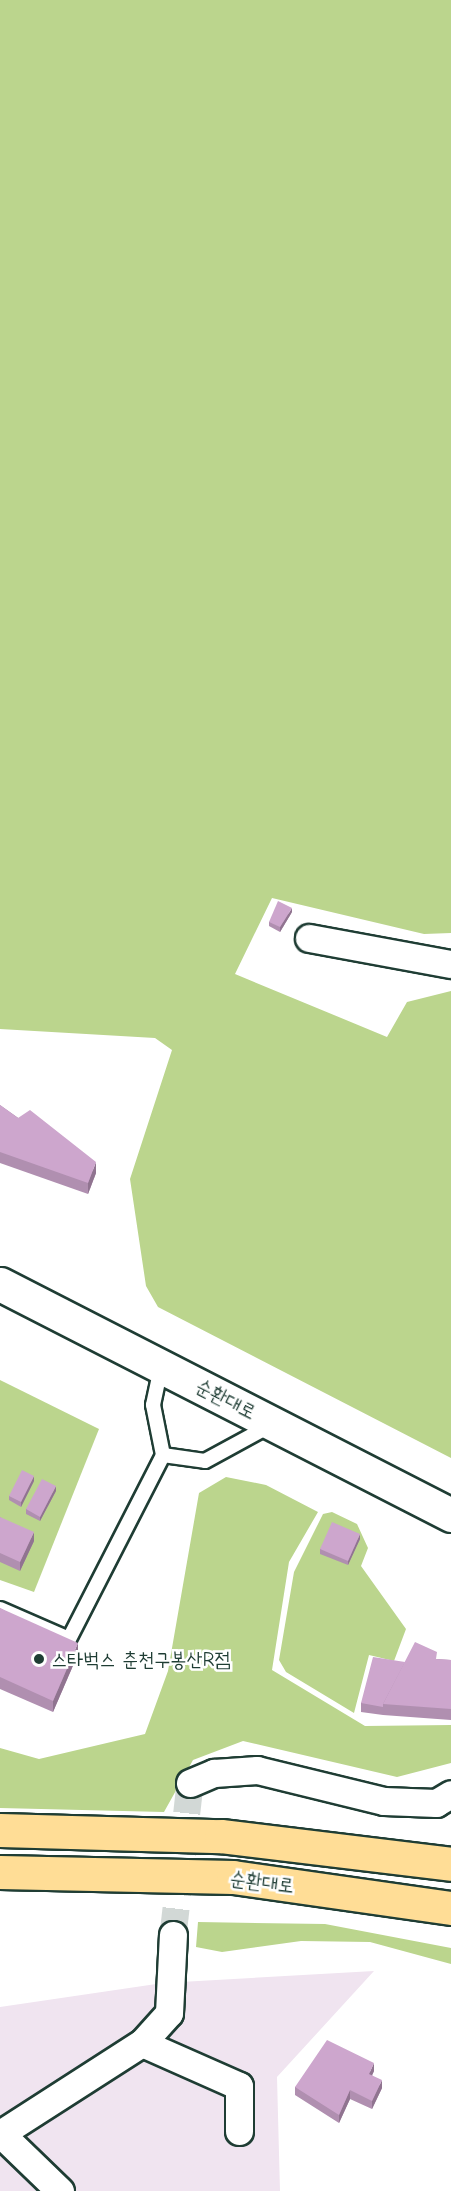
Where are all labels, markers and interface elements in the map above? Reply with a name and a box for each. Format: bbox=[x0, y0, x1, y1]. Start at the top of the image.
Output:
street label: 순환대로 bbox=[192, 1374, 260, 1424]
place label: 스타벅스 춘천구봉산R점 bbox=[51, 1647, 231, 1671]
marker: 스타벅스 춘천구봉산R점 bbox=[32, 1652, 46, 1666]
street label: 순환대로 bbox=[229, 1866, 295, 1898]

